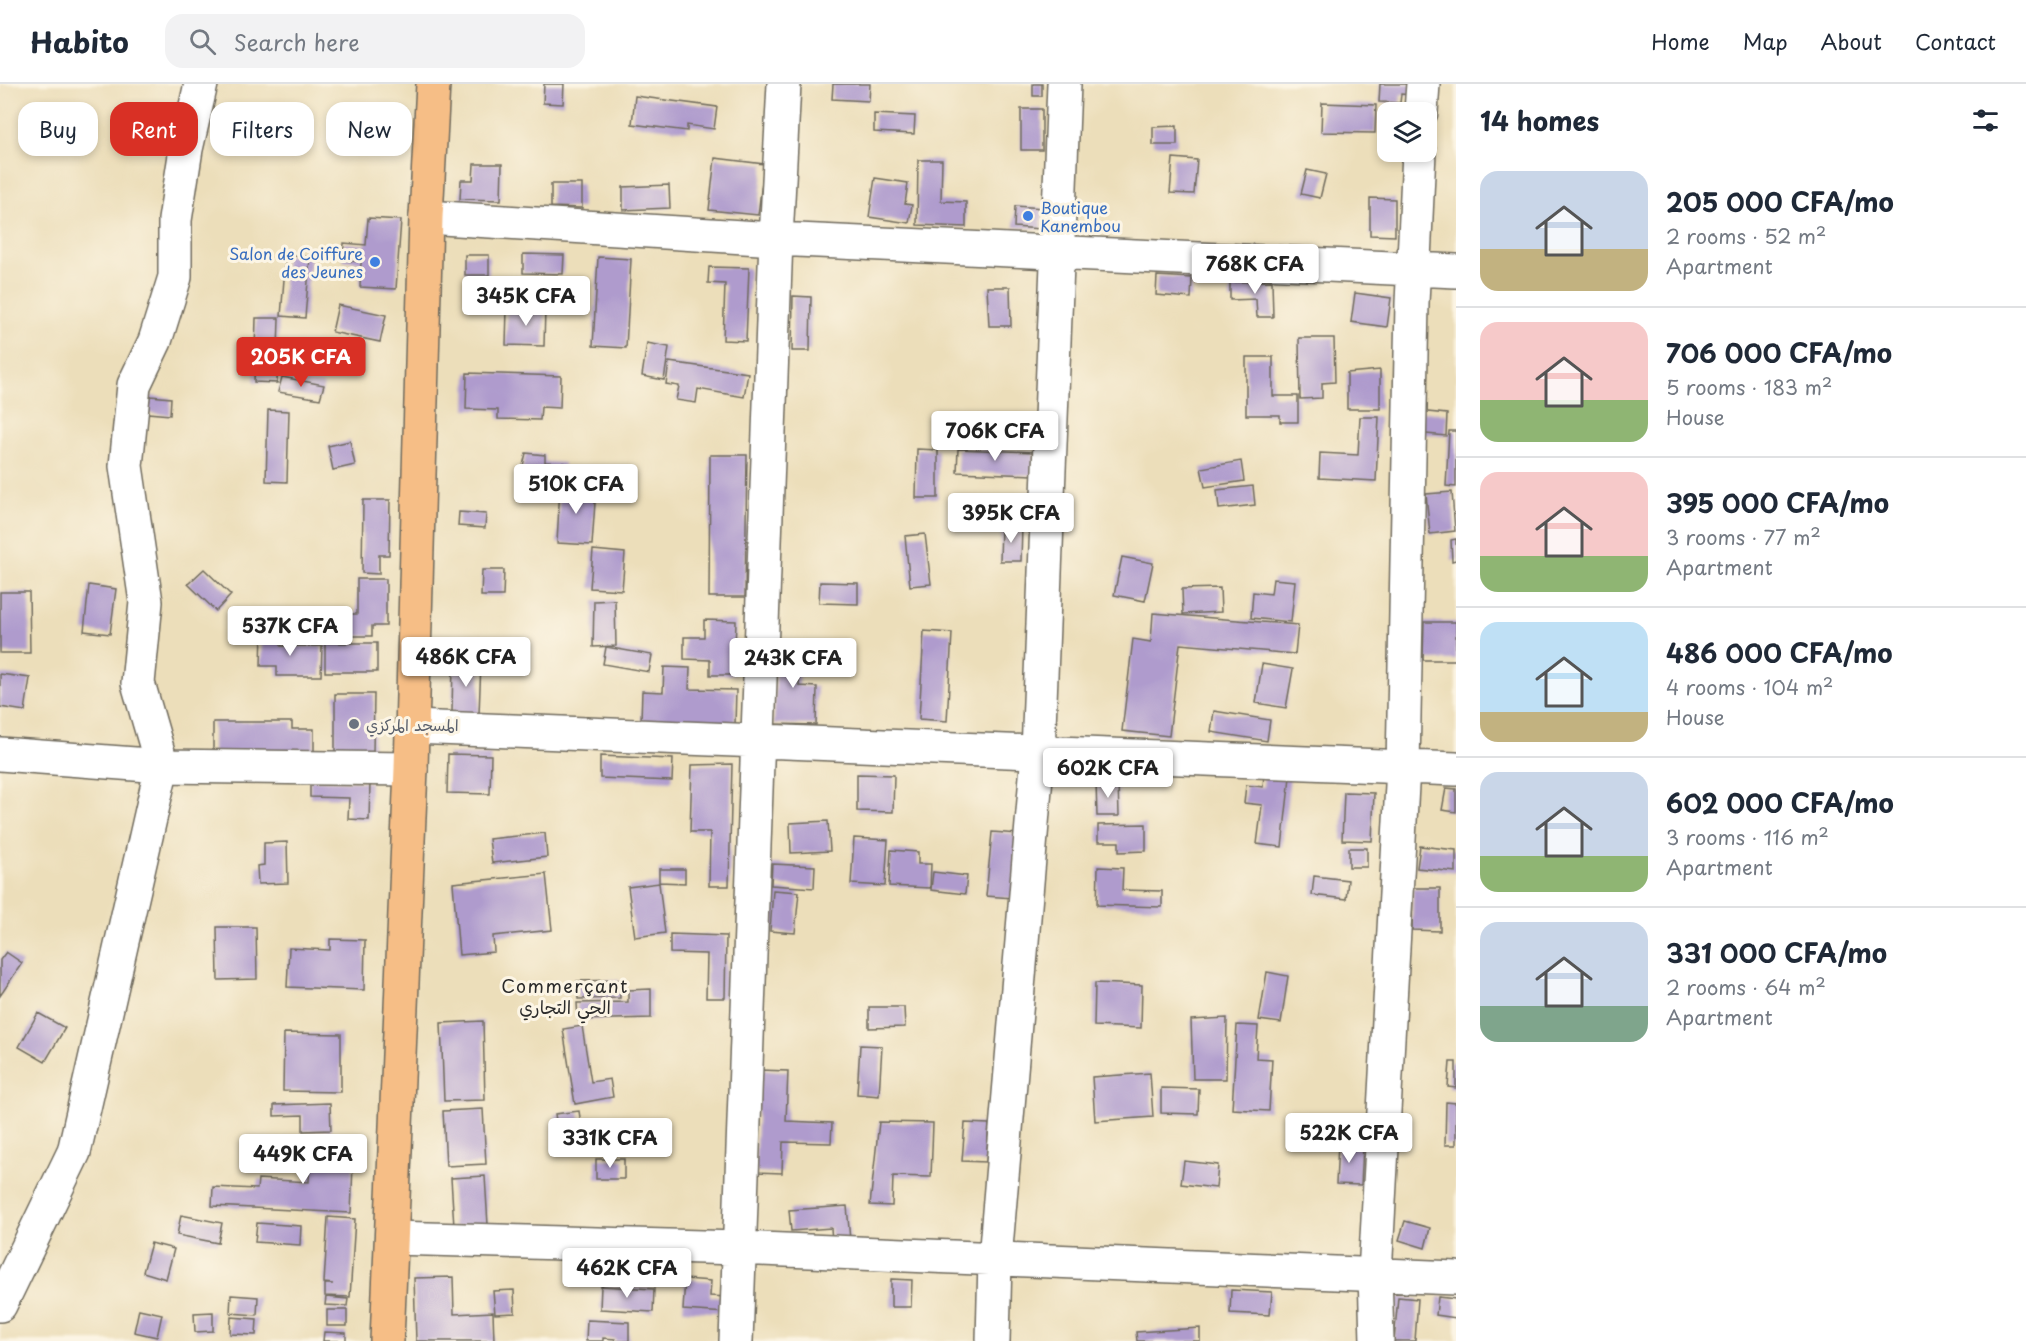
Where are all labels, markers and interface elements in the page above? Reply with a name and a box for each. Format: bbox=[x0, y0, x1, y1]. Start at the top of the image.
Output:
search box bbox=[165, 14, 585, 68]
text: Habito bbox=[30, 20, 129, 63]
icon: search bbox=[186, 25, 219, 58]
text: Search here bbox=[234, 25, 360, 58]
text: Home bbox=[1651, 25, 1710, 57]
text: Map bbox=[1743, 25, 1788, 57]
text: About bbox=[1821, 25, 1882, 57]
text: Contact bbox=[1915, 25, 1996, 57]
text: 14 homes bbox=[1480, 101, 1599, 140]
chip: Buy bbox=[18, 102, 98, 156]
chip: Rent bbox=[110, 102, 198, 156]
chip: Filters bbox=[210, 102, 314, 156]
chip: New bbox=[326, 102, 412, 156]
map controls bbox=[1377, 102, 1437, 162]
button: layers bbox=[1377, 102, 1437, 162]
icon: filters bbox=[1969, 104, 2002, 137]
text: 205 000 CFA/mo bbox=[1666, 182, 1894, 221]
place label: Boutique Kanembou bbox=[1040, 195, 1121, 237]
icon: home bbox=[1528, 195, 1600, 267]
marker: Boutique Kanembou bbox=[1021, 209, 1035, 223]
text: 2 rooms · 52 m² bbox=[1666, 221, 1826, 251]
place label: Salon de Coiffure des Jeunes bbox=[229, 241, 363, 283]
pin: 768K CFA bbox=[1193, 244, 1317, 295]
text: 768K CFA bbox=[1206, 248, 1304, 278]
text: Apartment bbox=[1666, 251, 1773, 281]
marker: Salon de Coiffure des Jeunes bbox=[368, 255, 382, 269]
pin: 345K CFA bbox=[464, 276, 588, 327]
text: 345K CFA bbox=[476, 280, 576, 310]
text: 706 000 CFA/mo bbox=[1666, 333, 1892, 372]
pin: 205K CFA bbox=[239, 337, 363, 388]
text: 205K CFA bbox=[251, 341, 352, 371]
icon: home bbox=[1528, 346, 1600, 418]
text: 5 rooms · 183 m² bbox=[1666, 372, 1832, 402]
text: House bbox=[1666, 402, 1725, 432]
pin: 706K CFA bbox=[933, 411, 1057, 462]
text: 706K CFA bbox=[945, 415, 1045, 445]
pin: 510K CFA bbox=[514, 464, 638, 515]
text: 510K CFA bbox=[528, 468, 624, 498]
text: 395 000 CFA/mo bbox=[1666, 483, 1889, 522]
pin: 395K CFA bbox=[949, 493, 1073, 544]
icon: home bbox=[1528, 496, 1600, 568]
text: 395K CFA bbox=[962, 497, 1060, 527]
text: 3 rooms · 77 m² bbox=[1666, 522, 1821, 552]
text: Apartment bbox=[1666, 552, 1773, 582]
pin: 537K CFA bbox=[228, 606, 352, 657]
text: 537K CFA bbox=[242, 610, 338, 640]
text: 486 000 CFA/mo bbox=[1666, 633, 1893, 672]
pin: 486K CFA bbox=[404, 637, 528, 688]
pin: 243K CFA bbox=[731, 638, 855, 689]
text: 486K CFA bbox=[415, 641, 517, 671]
text: 243K CFA bbox=[743, 642, 843, 672]
icon: home bbox=[1528, 646, 1600, 718]
text: 4 rooms · 104 m² bbox=[1666, 672, 1833, 702]
text: House bbox=[1666, 702, 1725, 732]
place label: المسجد المركزي bbox=[366, 712, 459, 737]
marker: المسجد المركزي bbox=[347, 717, 361, 731]
pin: 602K CFA bbox=[1046, 748, 1170, 799]
text: 602K CFA bbox=[1057, 752, 1159, 782]
text: 602 000 CFA/mo bbox=[1666, 783, 1894, 822]
icon: home bbox=[1528, 796, 1600, 868]
text: 3 rooms · 116 m² bbox=[1666, 822, 1829, 852]
text: Apartment bbox=[1666, 852, 1773, 882]
text: 331 000 CFA/mo bbox=[1666, 933, 1887, 972]
icon: home bbox=[1528, 946, 1600, 1018]
district label: Commerçant الحي التجاري bbox=[501, 972, 629, 1024]
text: 2 rooms · 64 m² bbox=[1666, 972, 1826, 1002]
text: Apartment bbox=[1666, 1002, 1773, 1032]
pin: 522K CFA bbox=[1287, 1113, 1411, 1164]
text: 522K CFA bbox=[1299, 1117, 1399, 1147]
pin: 331K CFA bbox=[548, 1118, 672, 1169]
text: 331K CFA bbox=[562, 1122, 658, 1152]
pin: 449K CFA bbox=[241, 1134, 365, 1185]
text: 449K CFA bbox=[253, 1138, 353, 1168]
pin: 462K CFA bbox=[565, 1248, 689, 1299]
text: 462K CFA bbox=[576, 1252, 678, 1282]

